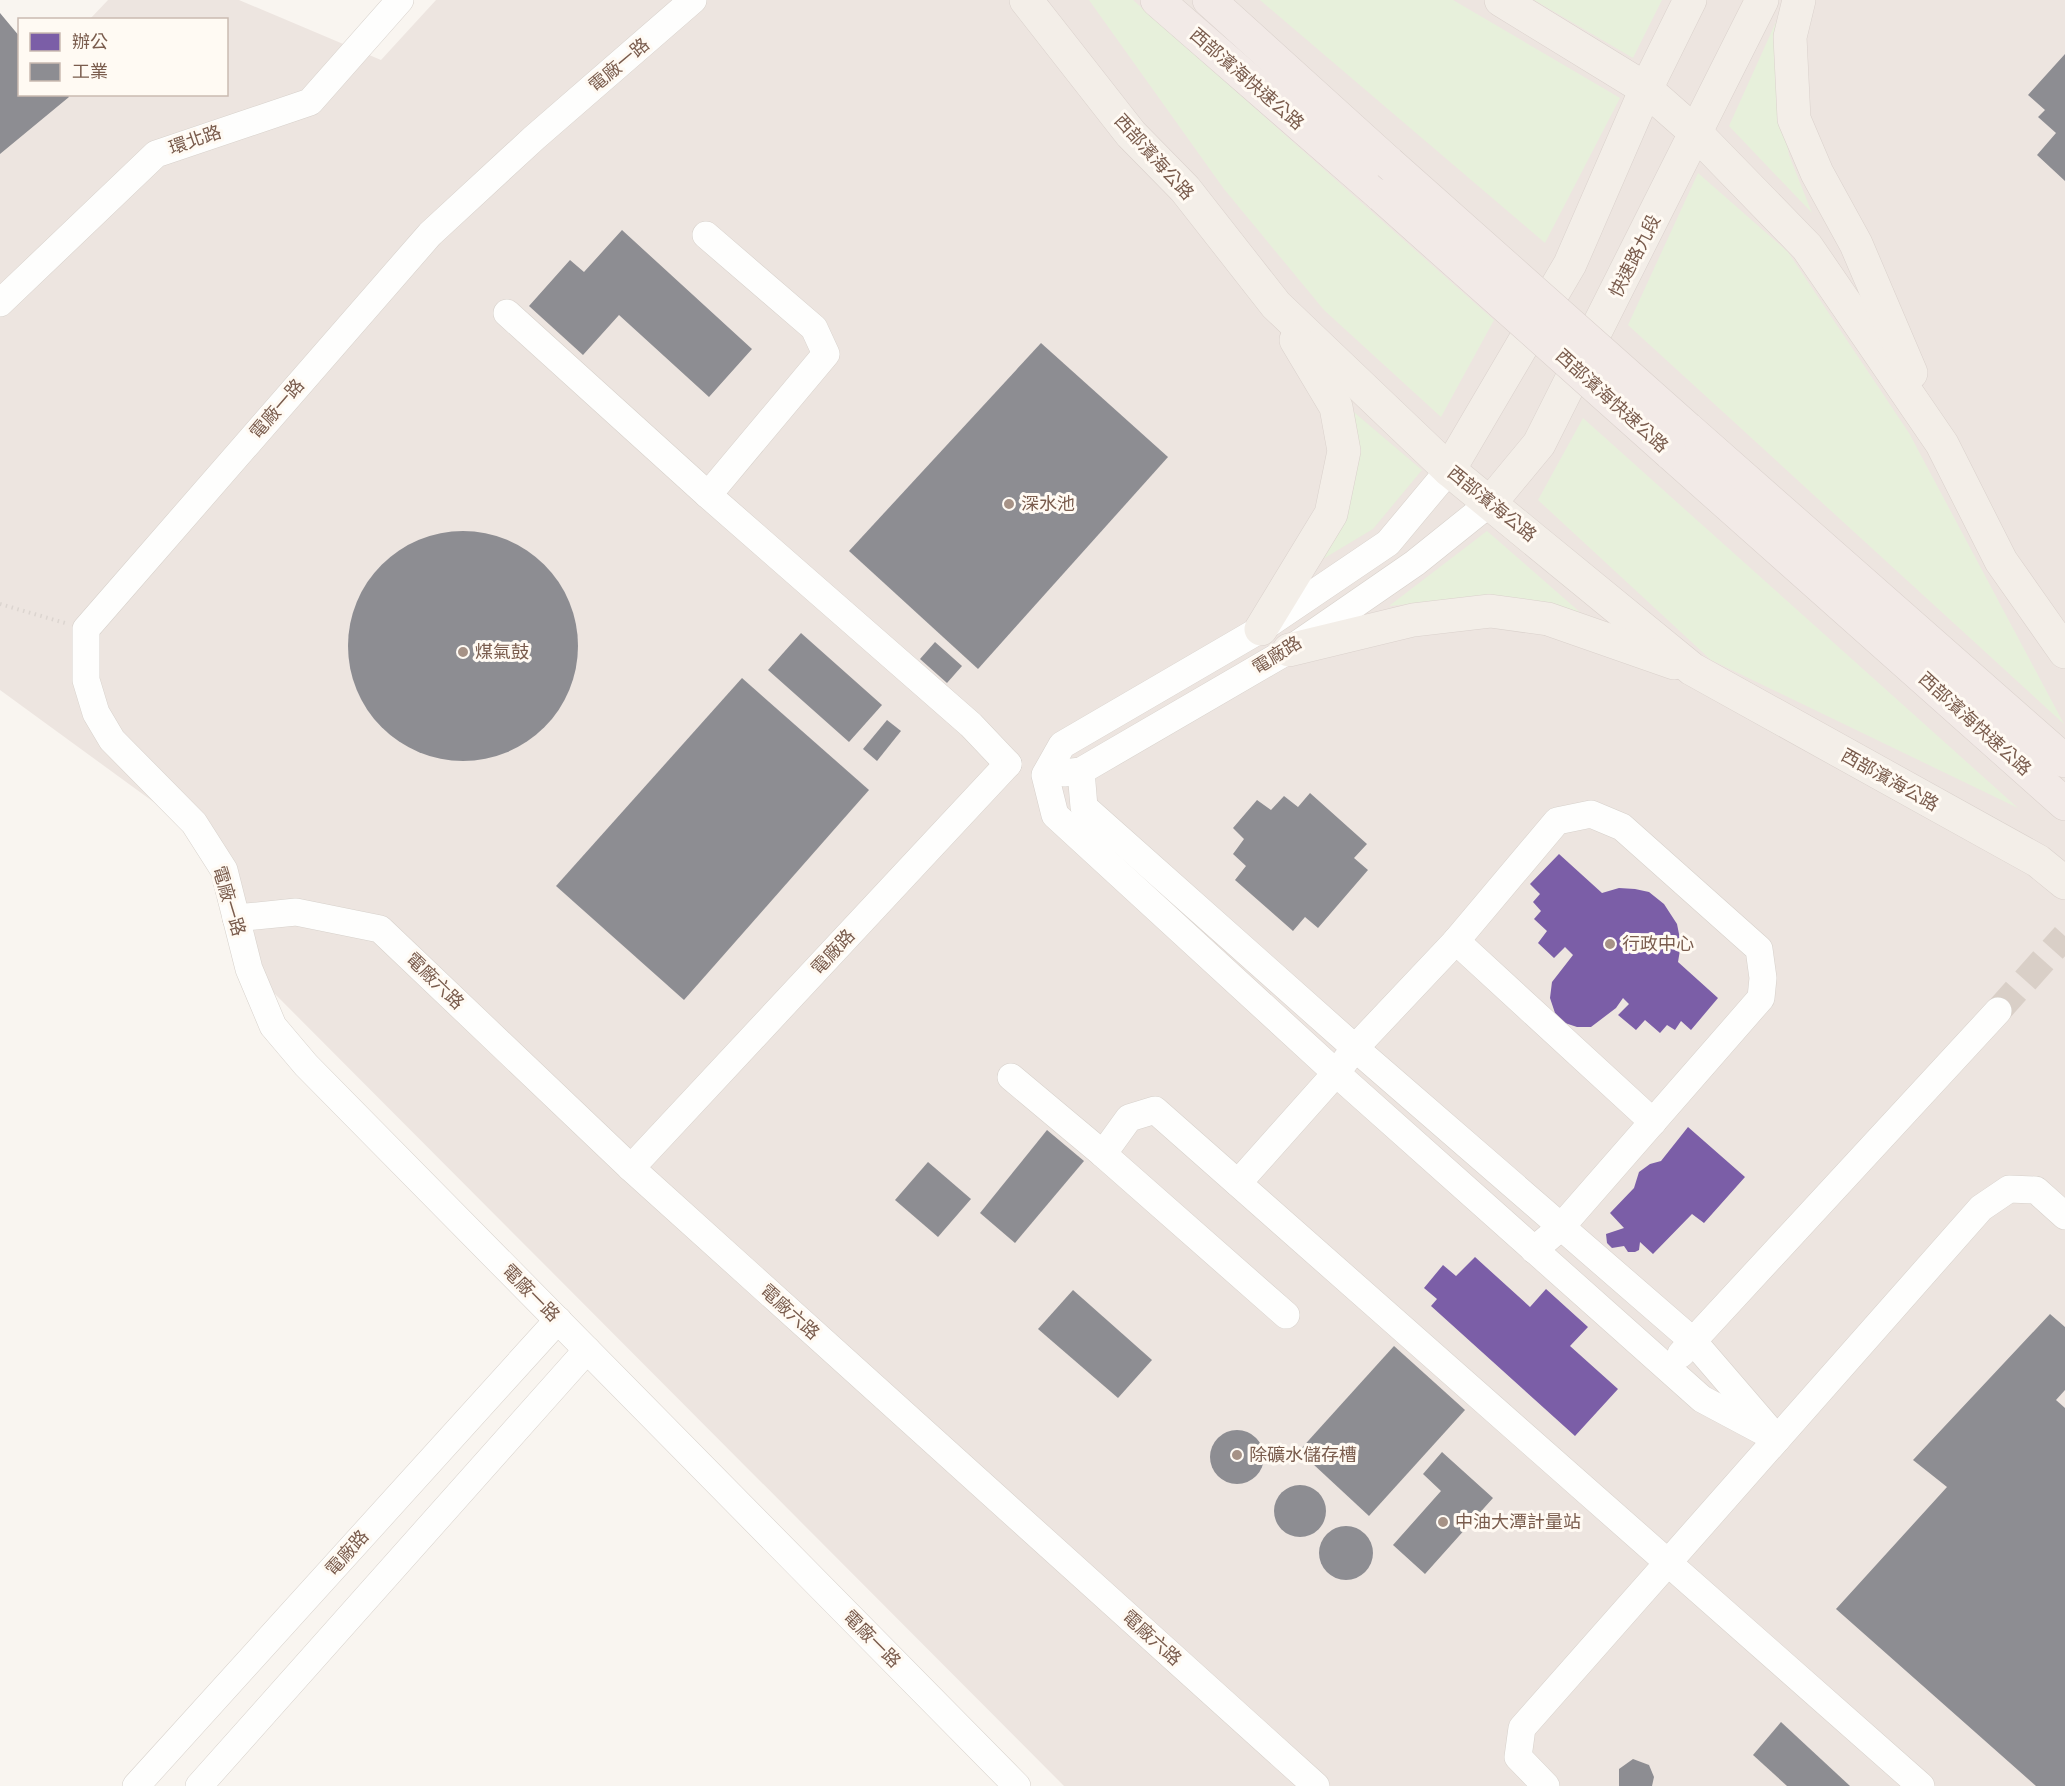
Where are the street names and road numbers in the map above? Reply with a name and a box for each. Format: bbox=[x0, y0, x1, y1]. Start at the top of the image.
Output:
street label: 西部濱海快速公路 bbox=[1185, 23, 1309, 135]
street label: 電廠一路 bbox=[584, 33, 654, 97]
street label: 西部濱海公路 bbox=[1110, 109, 1199, 204]
street label: 環北路 bbox=[166, 120, 224, 159]
street label: 快速路九段 bbox=[1604, 210, 1665, 301]
street label: 西部濱海快速公路 bbox=[1551, 344, 1674, 457]
street label: 電廠一路 bbox=[244, 374, 309, 443]
street label: 西部濱海公路 bbox=[1443, 461, 1542, 547]
street label: 電廠路 bbox=[1248, 631, 1306, 679]
street label: 西部濱海快速公路 bbox=[1914, 667, 2037, 780]
street label: 西部濱海公路 bbox=[1837, 743, 1943, 816]
street label: 電廠一路 bbox=[208, 863, 251, 939]
street label: 電廠路 bbox=[806, 924, 859, 979]
street label: 電廠六路 bbox=[401, 947, 469, 1014]
street label: 電廠一路 bbox=[498, 1259, 565, 1326]
street label: 電廠六路 bbox=[756, 1279, 825, 1344]
street label: 電廠路 bbox=[320, 1525, 373, 1580]
street label: 電廠一路 bbox=[839, 1605, 906, 1672]
street label: 電廠六路 bbox=[1118, 1605, 1187, 1670]

